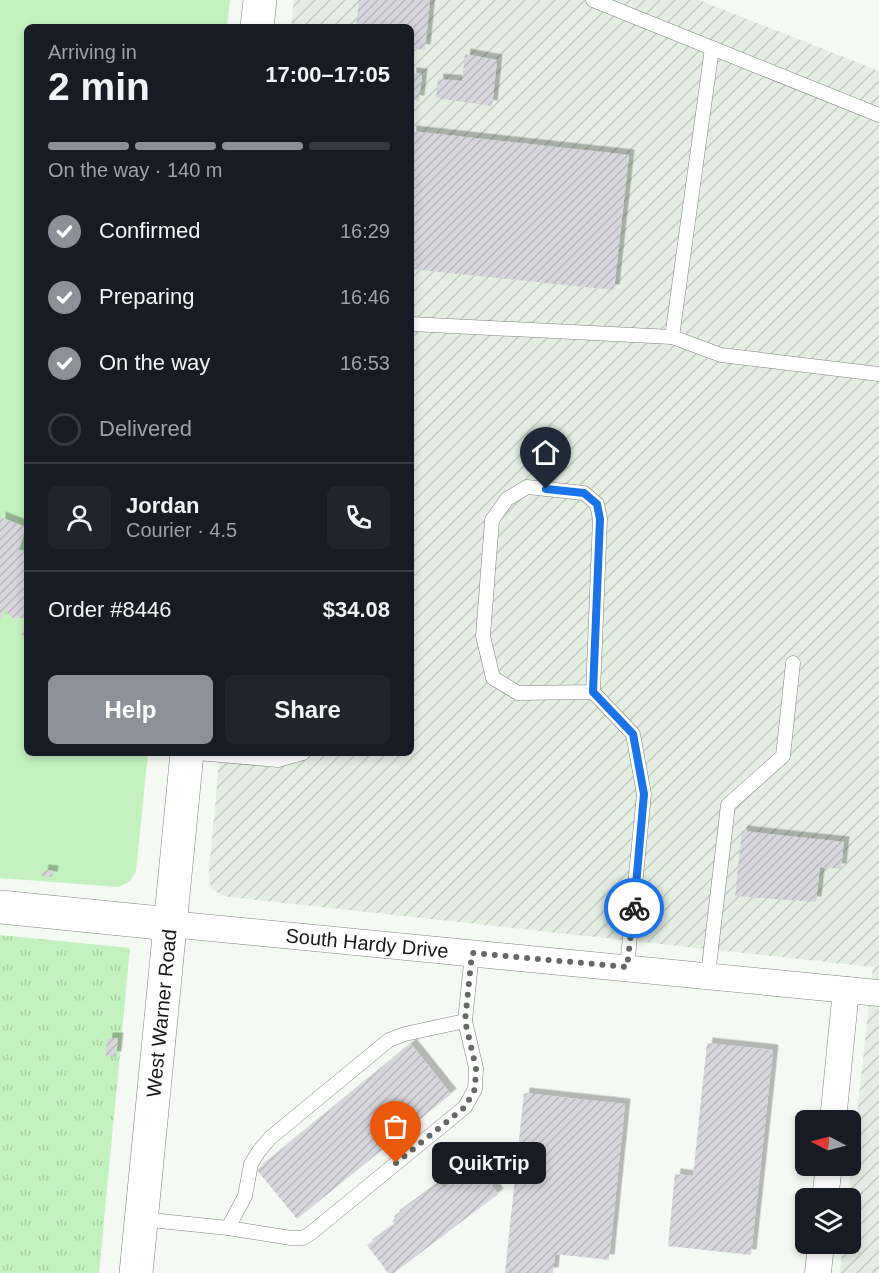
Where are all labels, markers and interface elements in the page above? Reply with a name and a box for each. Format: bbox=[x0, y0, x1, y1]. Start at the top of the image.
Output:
text: Arriving in bbox=[48, 41, 137, 63]
text: 17:00–17:05 bbox=[265, 62, 390, 87]
text: 2 min bbox=[48, 65, 150, 108]
text: On the way · 140 m bbox=[48, 159, 223, 181]
icon: check bbox=[48, 215, 81, 248]
text: Confirmed bbox=[99, 218, 200, 243]
text: 16:29 bbox=[340, 220, 390, 242]
icon: check bbox=[48, 281, 81, 314]
text: Preparing bbox=[99, 284, 194, 309]
text: 16:46 bbox=[340, 286, 390, 308]
icon: check bbox=[48, 347, 81, 380]
text: On the way bbox=[99, 350, 210, 375]
text: 16:53 bbox=[340, 352, 390, 374]
text: Delivered bbox=[99, 416, 192, 441]
pin bbox=[520, 427, 571, 489]
icon: home bbox=[529, 436, 562, 469]
button: person bbox=[48, 486, 111, 549]
button: phone bbox=[327, 486, 390, 549]
text: Jordan bbox=[126, 493, 199, 518]
text: Courier · 4.5 bbox=[126, 519, 237, 541]
text: Order #8446 bbox=[48, 597, 172, 622]
text: $34.08 bbox=[323, 597, 390, 622]
button: Help bbox=[48, 675, 213, 744]
button: Share bbox=[225, 675, 390, 744]
courier bbox=[604, 878, 664, 938]
icon: bike bbox=[618, 892, 651, 925]
street label: South Hardy Drive bbox=[285, 924, 449, 962]
street label: West Warner Road bbox=[142, 928, 181, 1098]
pin bbox=[370, 1101, 421, 1163]
icon: bag bbox=[379, 1110, 412, 1143]
north arrow bbox=[795, 1110, 861, 1176]
map controls bbox=[795, 1110, 861, 1254]
callout: QuikTrip bbox=[432, 1142, 546, 1184]
text: QuikTrip bbox=[448, 1152, 530, 1174]
button: layers bbox=[795, 1188, 861, 1254]

